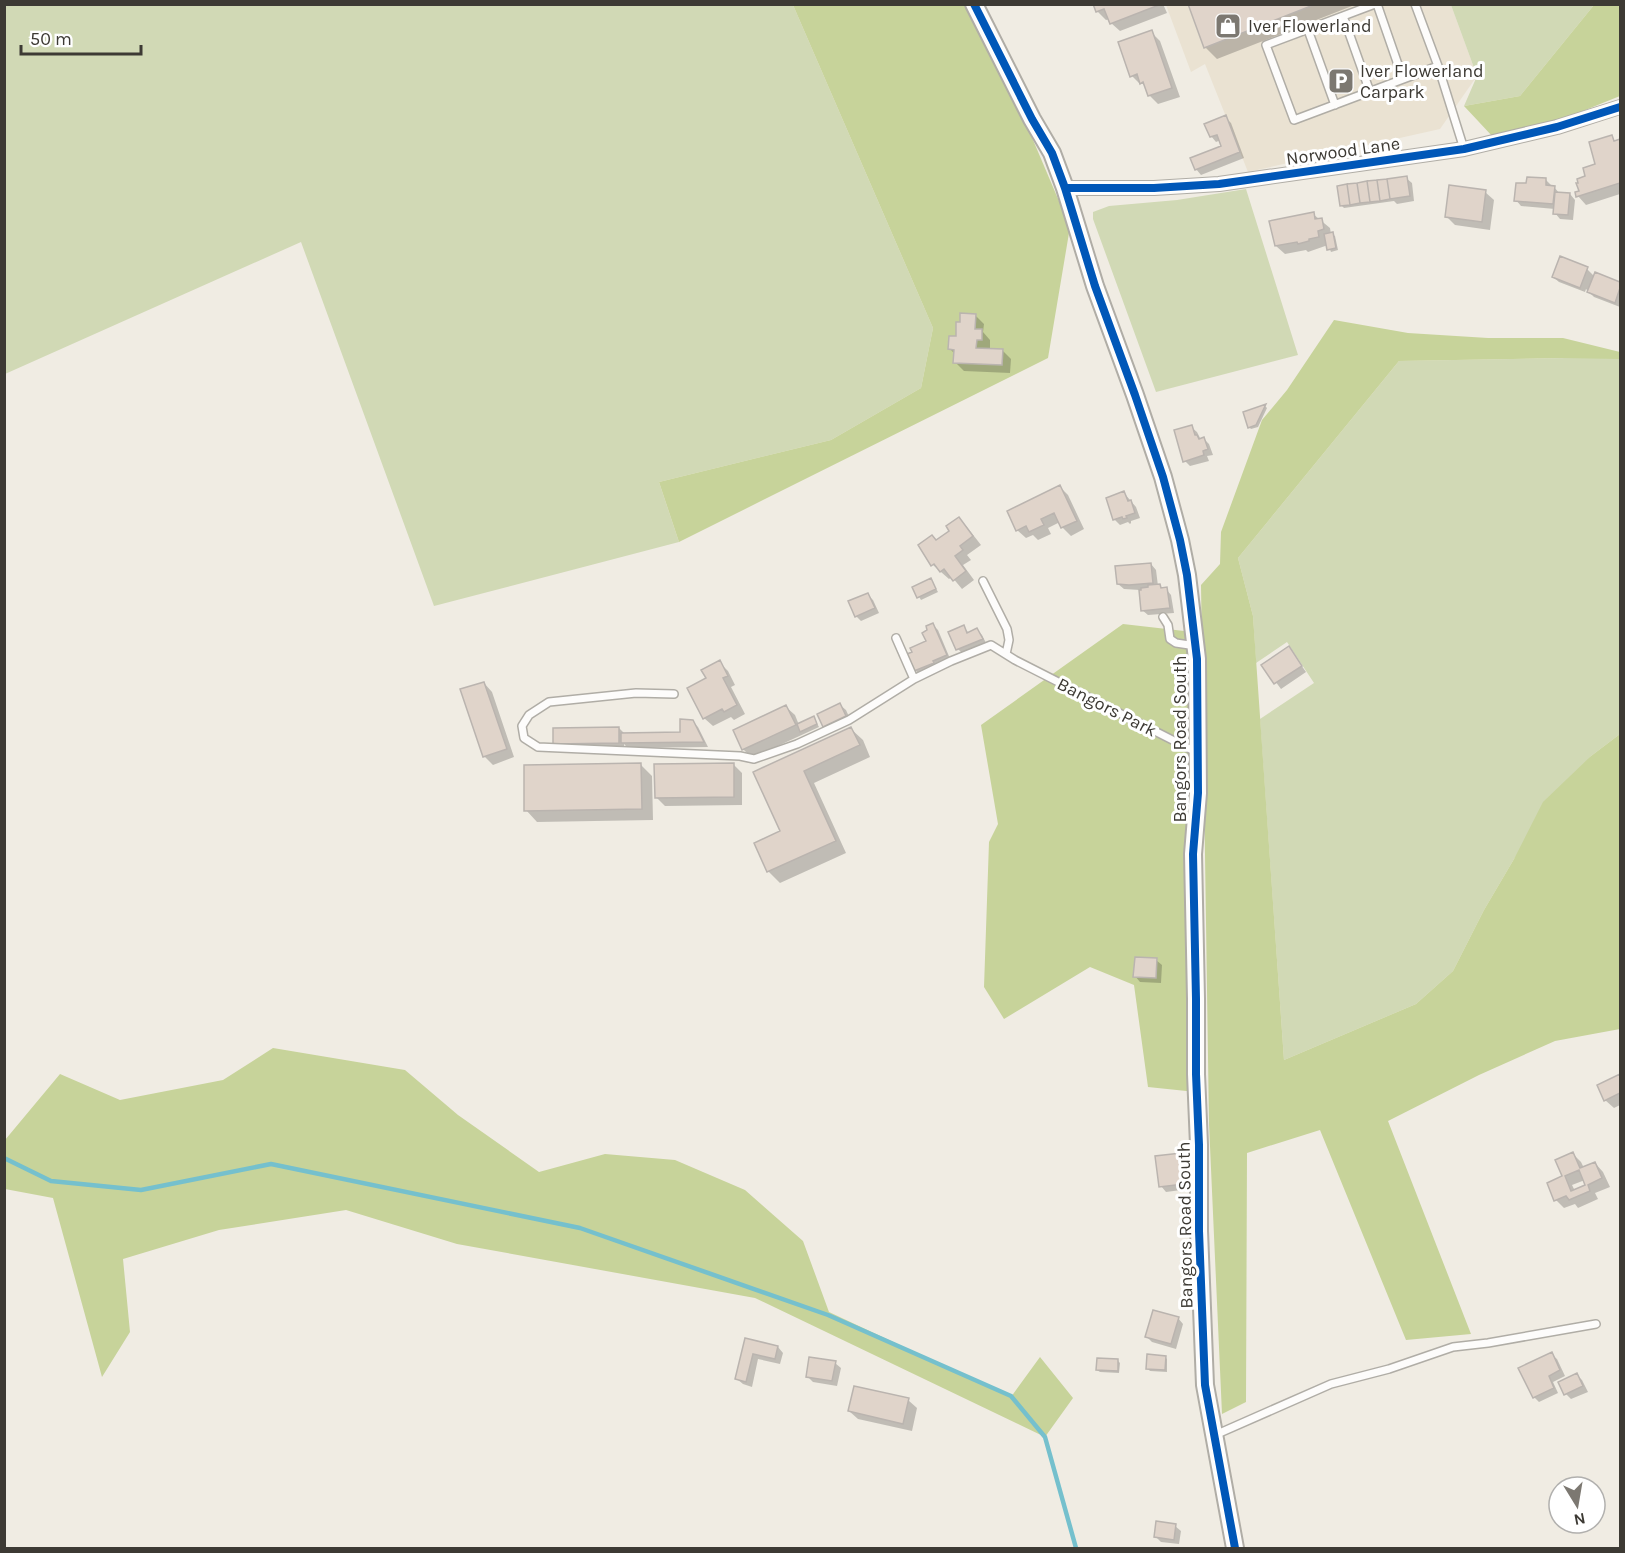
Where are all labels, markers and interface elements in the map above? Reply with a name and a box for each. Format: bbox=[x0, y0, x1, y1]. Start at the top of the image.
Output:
shop icon: Iver Flowerland bbox=[1213, 11, 1243, 41]
place label: Iver Flowerland bbox=[1248, 15, 1372, 37]
scale bar bbox=[21, 18, 141, 56]
text: 50 m bbox=[30, 28, 72, 50]
place label: Iver Flowerland Carpark bbox=[1360, 60, 1484, 103]
parking icon: Iver Flowerland Carpark bbox=[1326, 66, 1356, 96]
street label: Norwood Lane bbox=[1285, 132, 1401, 170]
street label: Bangors Road South bbox=[1169, 655, 1191, 823]
street label: Bangors Park bbox=[1054, 673, 1160, 741]
street label: Bangors Road South bbox=[1173, 1141, 1197, 1309]
north arrow bbox=[1547, 1475, 1607, 1535]
text: N bbox=[1572, 1509, 1587, 1530]

